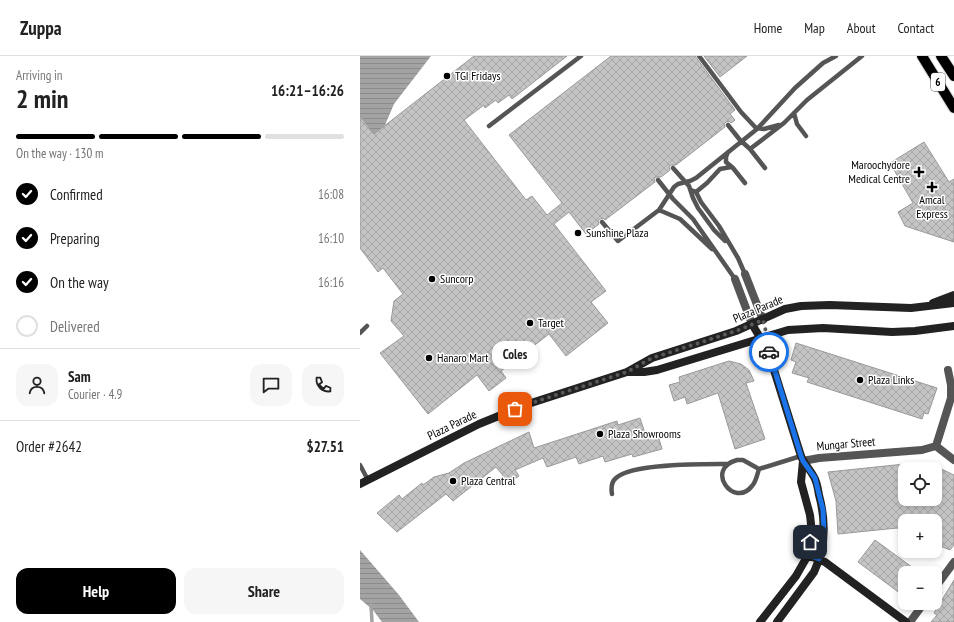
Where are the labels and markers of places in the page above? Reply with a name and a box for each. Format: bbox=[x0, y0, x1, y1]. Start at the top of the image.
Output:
place label: TGI Fridays bbox=[455, 68, 501, 83]
marker: TGI Fridays bbox=[442, 71, 452, 81]
place label: Maroochydore Medical Centre bbox=[848, 157, 910, 186]
marker: Maroochydore Medical Centre bbox=[913, 166, 925, 178]
marker: Amcal Express bbox=[927, 182, 937, 192]
place label: Amcal Express bbox=[916, 192, 948, 221]
place label: Sunshine Plaza bbox=[586, 225, 649, 240]
marker: Sunshine Plaza bbox=[573, 228, 583, 238]
place label: Suncorp bbox=[440, 271, 473, 286]
marker: Suncorp bbox=[427, 274, 437, 284]
place label: Target bbox=[538, 315, 565, 330]
marker: Target bbox=[525, 318, 535, 328]
callout: Coles bbox=[492, 341, 538, 369]
place label: Hanaro Mart bbox=[437, 350, 489, 365]
marker: Hanaro Mart bbox=[424, 353, 434, 363]
place label: Plaza Links bbox=[868, 372, 914, 387]
marker: Plaza Links bbox=[855, 375, 865, 385]
pin bbox=[498, 392, 532, 426]
place label: Plaza Showrooms bbox=[608, 426, 681, 441]
marker: Plaza Showrooms bbox=[595, 429, 605, 439]
place label: Plaza Central bbox=[461, 473, 515, 488]
marker: Plaza Central bbox=[448, 476, 458, 486]
pin bbox=[793, 525, 827, 559]

